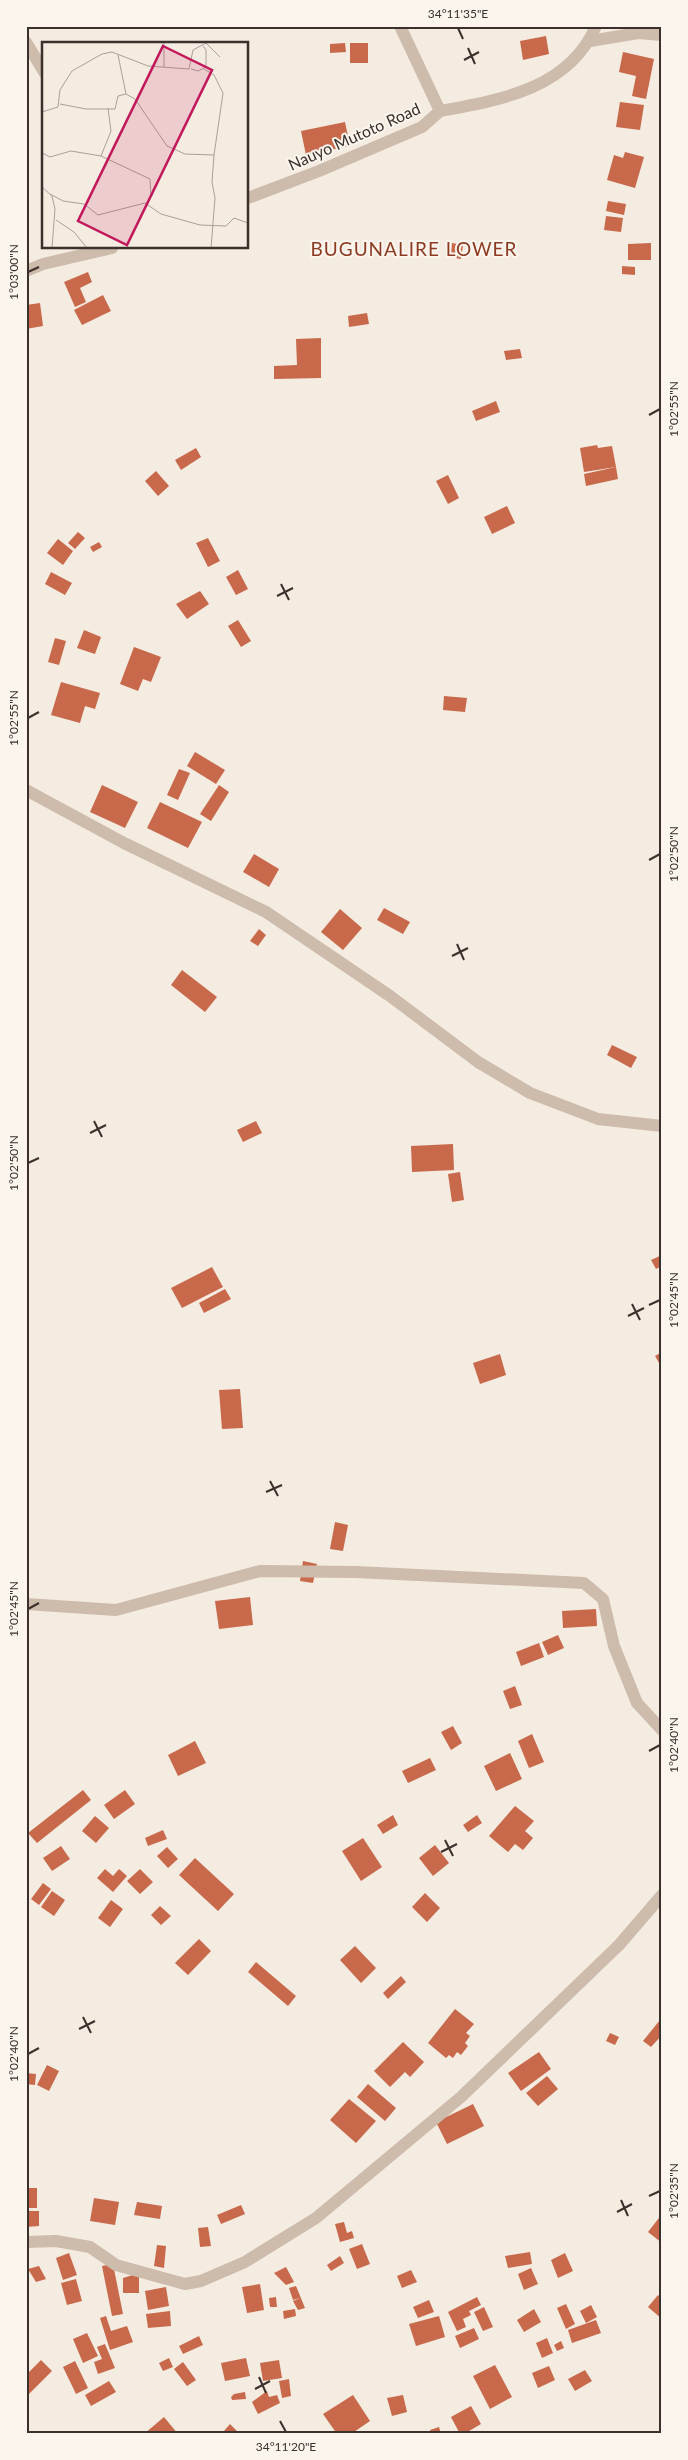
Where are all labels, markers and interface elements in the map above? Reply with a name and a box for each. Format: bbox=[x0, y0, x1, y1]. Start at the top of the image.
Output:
text: 34°11'35"E bbox=[428, 6, 488, 21]
inset map bbox=[42, 42, 249, 249]
street label: Nauyo Mutoto Road bbox=[285, 98, 423, 174]
district label: BUGUNALIRE LOWER bbox=[311, 237, 517, 260]
text: 1°03'00"N bbox=[6, 244, 21, 300]
text: 1°02'55"N bbox=[666, 381, 681, 437]
text: 1°02'55"N bbox=[6, 690, 21, 746]
text: 1°02'50"N bbox=[666, 826, 681, 882]
text: 1°02'50"N bbox=[6, 1135, 21, 1191]
text: 1°02'45"N bbox=[666, 1272, 681, 1328]
text: 1°02'45"N bbox=[6, 1581, 21, 1637]
text: 1°02'40"N bbox=[666, 1717, 681, 1773]
text: 1°02'40"N bbox=[6, 2026, 21, 2082]
text: 1°02'35"N bbox=[666, 2163, 681, 2219]
text: 34°11'20"E bbox=[256, 2439, 316, 2454]

